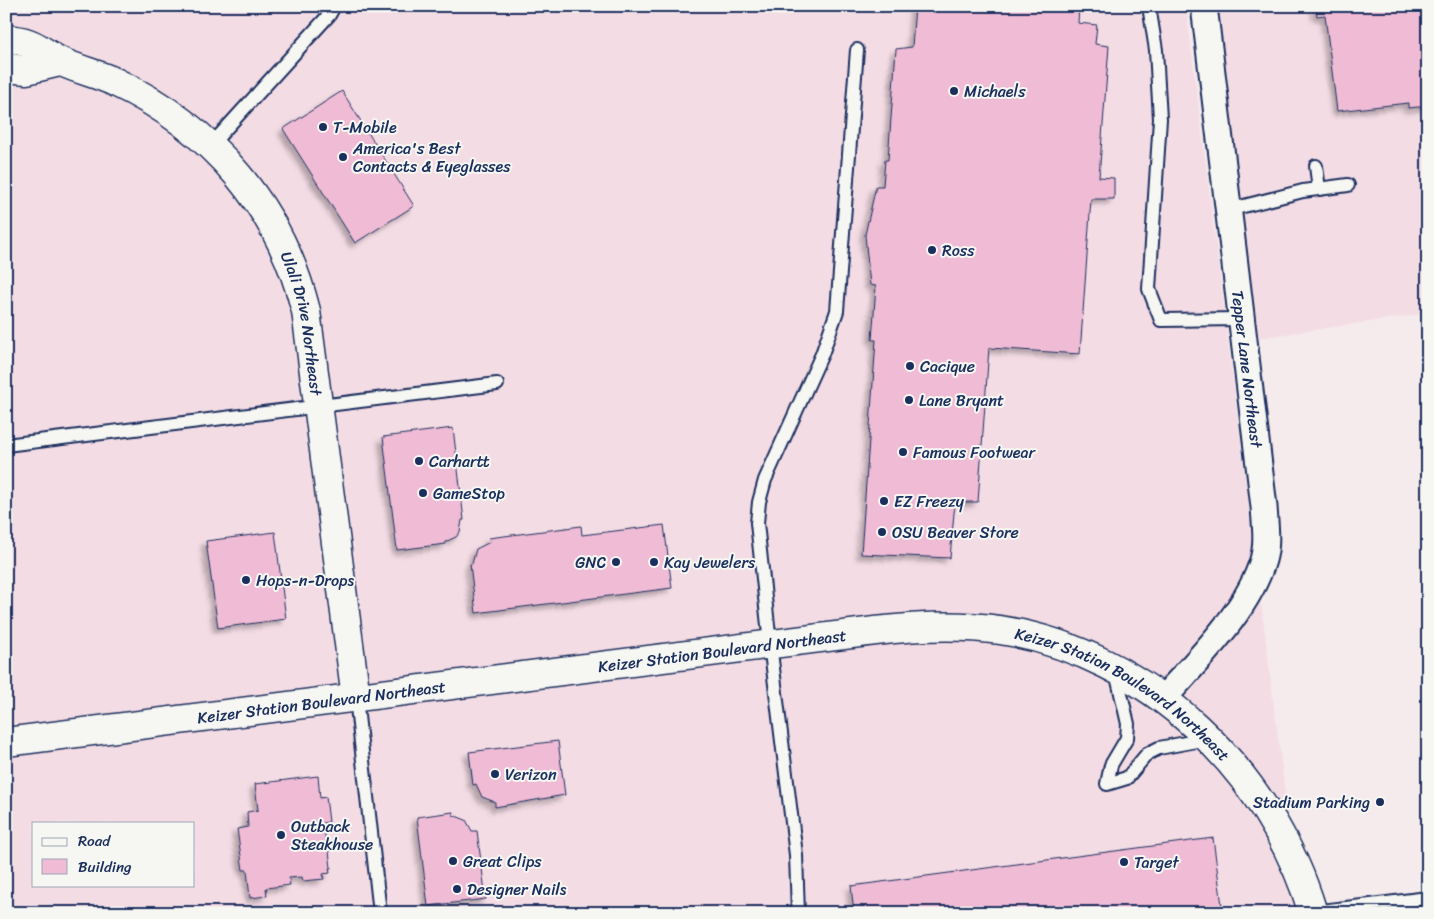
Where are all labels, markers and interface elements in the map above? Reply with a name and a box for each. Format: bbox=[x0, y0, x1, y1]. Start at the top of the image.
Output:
place label: Michaels bbox=[964, 77, 1026, 106]
marker: Michaels bbox=[948, 85, 960, 97]
place label: T-Mobile bbox=[333, 113, 397, 142]
marker: T-Mobile bbox=[317, 121, 329, 133]
place label: America's Best Contacts & Eyeglasses bbox=[352, 134, 511, 181]
marker: America's Best Contacts & Eyeglasses bbox=[337, 151, 349, 163]
place label: Ross bbox=[942, 236, 975, 265]
marker: Ross bbox=[926, 244, 938, 256]
street label: Ulali Drive Northeast bbox=[272, 246, 331, 398]
street label: Tepper Lane Northeast bbox=[1223, 289, 1271, 450]
place label: Cacique bbox=[920, 352, 975, 381]
marker: Cacique bbox=[904, 360, 916, 372]
place label: Lane Bryant bbox=[919, 386, 1004, 415]
marker: Lane Bryant bbox=[903, 394, 915, 406]
place label: Famous Footwear bbox=[913, 438, 1036, 467]
marker: Famous Footwear bbox=[897, 446, 909, 458]
place label: Carhartt bbox=[429, 447, 490, 476]
marker: Carhartt bbox=[413, 455, 425, 467]
place label: GameStop bbox=[433, 479, 505, 508]
marker: GameStop bbox=[417, 487, 429, 499]
place label: EZ Freezy bbox=[894, 487, 965, 516]
marker: EZ Freezy bbox=[878, 495, 890, 507]
place label: OSU Beaver Store bbox=[892, 518, 1019, 547]
marker: OSU Beaver Store bbox=[876, 526, 888, 538]
place label: GNC bbox=[575, 548, 606, 577]
place label: Kay Jewelers bbox=[664, 548, 756, 577]
marker: GNC bbox=[610, 556, 622, 568]
marker: Kay Jewelers bbox=[648, 556, 660, 568]
place label: Hops-n-Drops bbox=[256, 566, 355, 595]
marker: Hops-n-Drops bbox=[240, 574, 252, 586]
street label: Keizer Station Boulevard Northeast bbox=[1012, 618, 1238, 768]
street label: Keizer Station Boulevard Northeast bbox=[596, 620, 848, 681]
street label: Keizer Station Boulevard Northeast bbox=[195, 671, 447, 732]
place label: Verizon bbox=[505, 760, 557, 789]
marker: Verizon bbox=[489, 768, 501, 780]
place label: Stadium Parking bbox=[1253, 788, 1370, 817]
marker: Stadium Parking bbox=[1374, 796, 1386, 808]
place label: Outback Steakhouse bbox=[291, 812, 373, 859]
legend bbox=[32, 822, 195, 886]
text: Road bbox=[78, 828, 111, 854]
marker: Outback Steakhouse bbox=[275, 829, 287, 841]
place label: Great Clips bbox=[463, 847, 542, 876]
place label: Target bbox=[1134, 848, 1179, 877]
text: Building bbox=[78, 854, 132, 880]
marker: Great Clips bbox=[447, 855, 459, 867]
marker: Target bbox=[1118, 856, 1130, 868]
place label: Designer Nails bbox=[467, 875, 567, 904]
marker: Designer Nails bbox=[451, 883, 463, 895]

